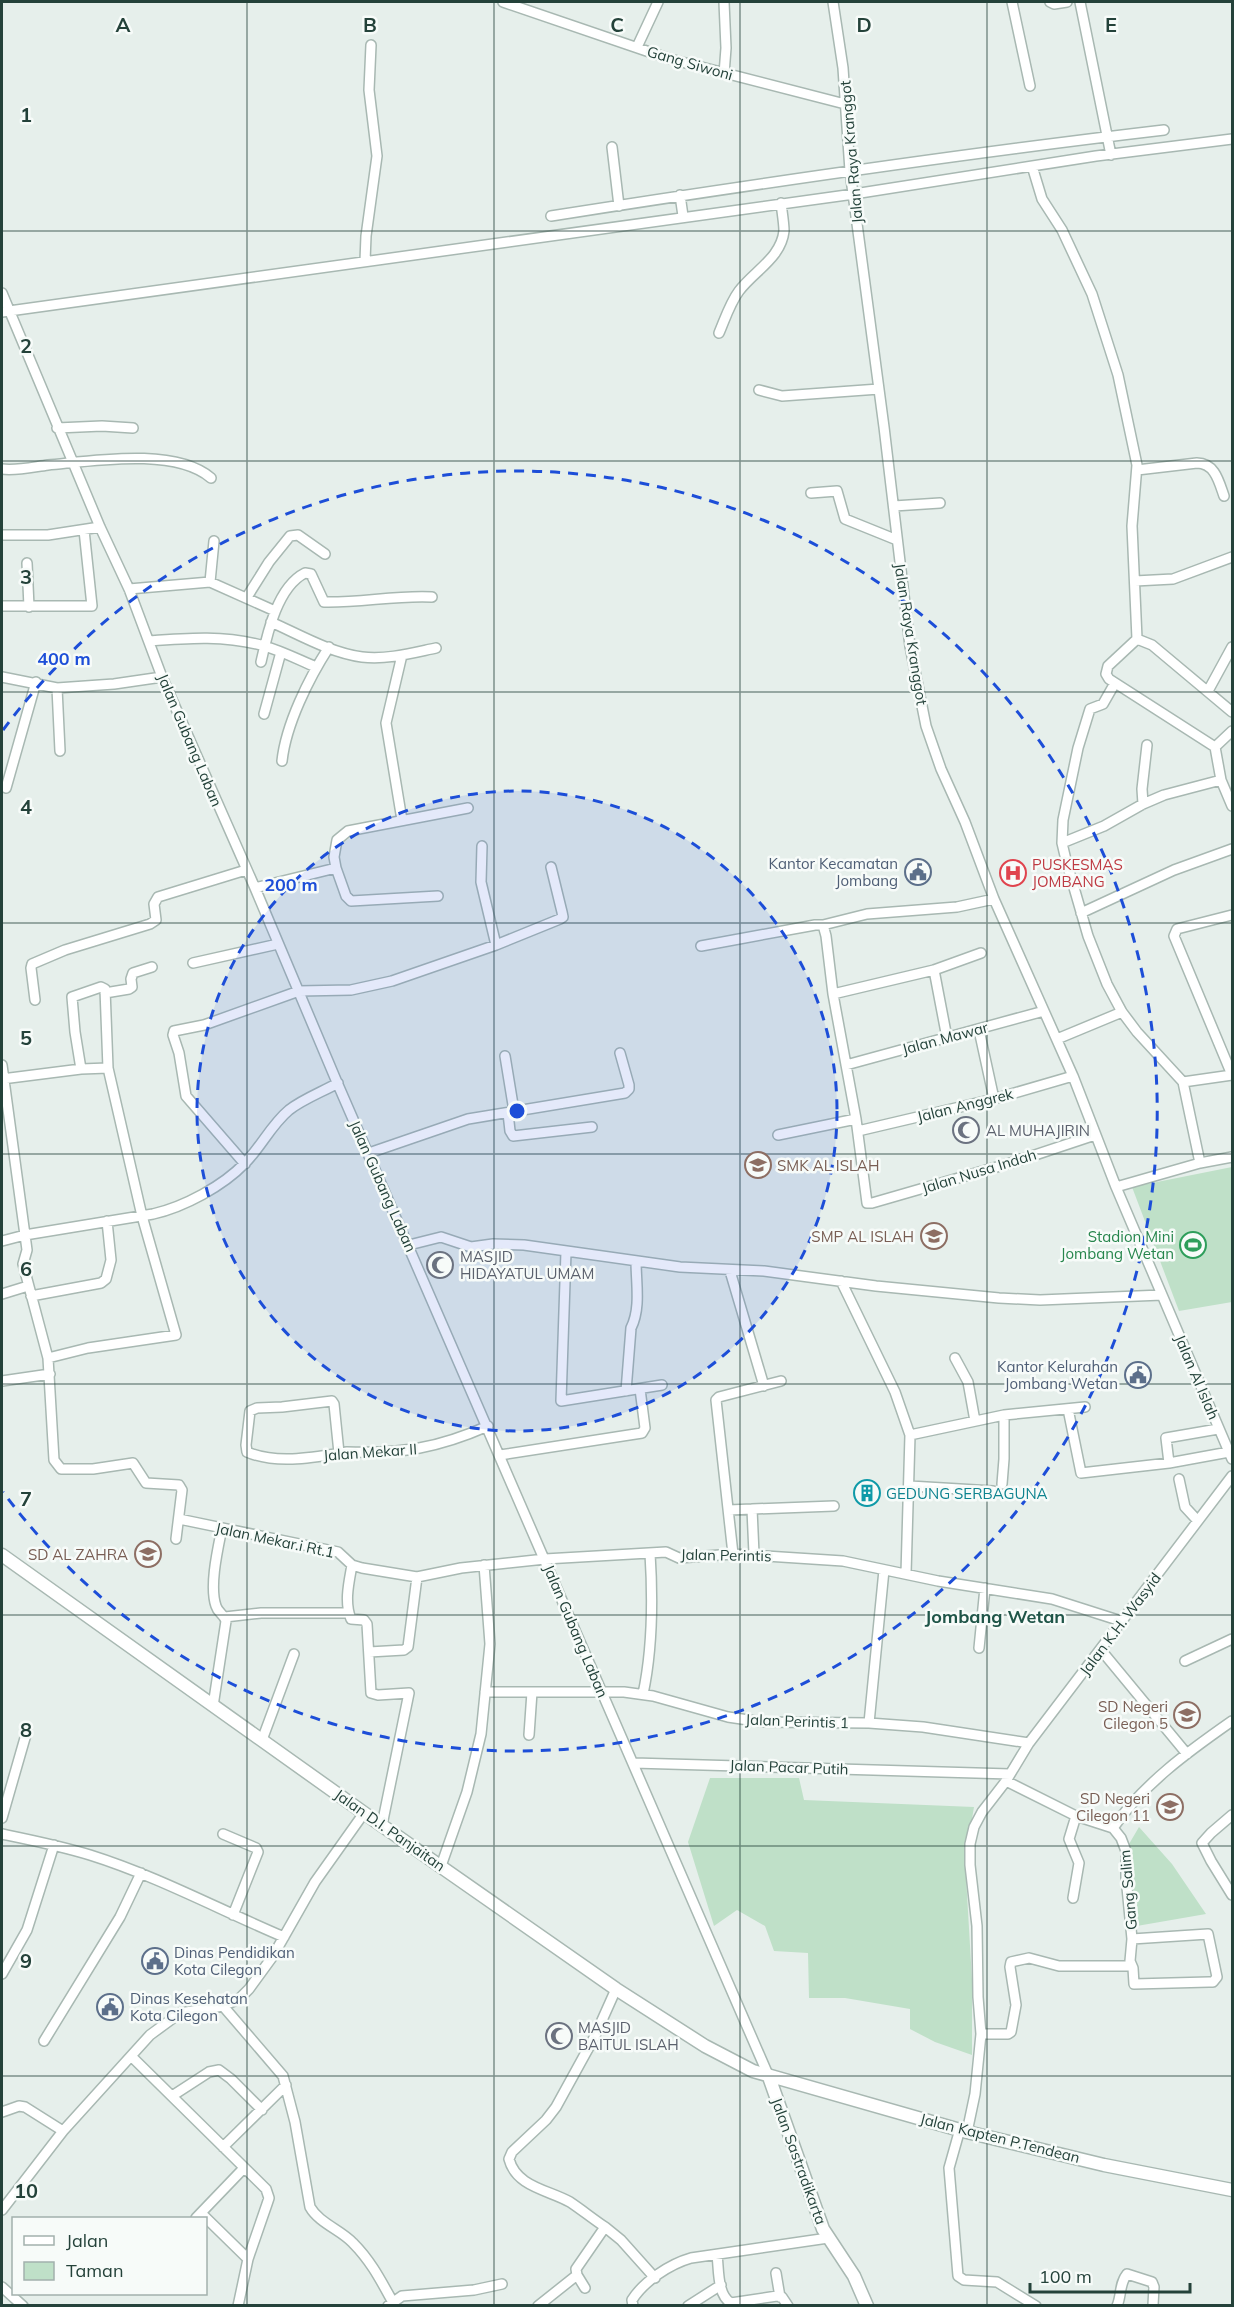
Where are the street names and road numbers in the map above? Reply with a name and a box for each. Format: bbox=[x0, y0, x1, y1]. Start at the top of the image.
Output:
street label: Gang Siwoni bbox=[645, 42, 735, 84]
street label: Jalan Raya Kranggot bbox=[835, 80, 867, 224]
street label: Jalan Raya Kranggot bbox=[890, 562, 932, 706]
street label: Jalan Gubang Laban bbox=[153, 671, 227, 809]
street label: Jalan Mawar bbox=[900, 1017, 991, 1059]
street label: Jalan Anggrek bbox=[915, 1084, 1015, 1126]
street label: Jalan Gubang Laban bbox=[345, 1117, 421, 1255]
street label: Jalan Nusa Indah bbox=[919, 1145, 1039, 1197]
street label: Jalan Al Islah bbox=[1171, 1332, 1223, 1422]
street label: Jalan Mekar II bbox=[322, 1439, 418, 1465]
street label: Jalan Mekar.i Rt.1 bbox=[214, 1518, 336, 1562]
street label: Jalan Perintis bbox=[680, 1545, 772, 1565]
street label: Jalan Gubang Laban bbox=[539, 1562, 613, 1700]
street label: Jalan K.H. Wasyid bbox=[1075, 1569, 1165, 1679]
street label: Jalan Perintis 1 bbox=[745, 1710, 849, 1732]
street label: Jalan Pacar Putih bbox=[729, 1755, 849, 1779]
street label: Jalan D.I. Panjaitan bbox=[331, 1785, 449, 1875]
street label: Gang Salim bbox=[1115, 1849, 1141, 1931]
street label: Jalan Sastradikarta bbox=[767, 2095, 831, 2227]
street label: Jalan Kapten P.Tendean bbox=[918, 2109, 1082, 2167]

